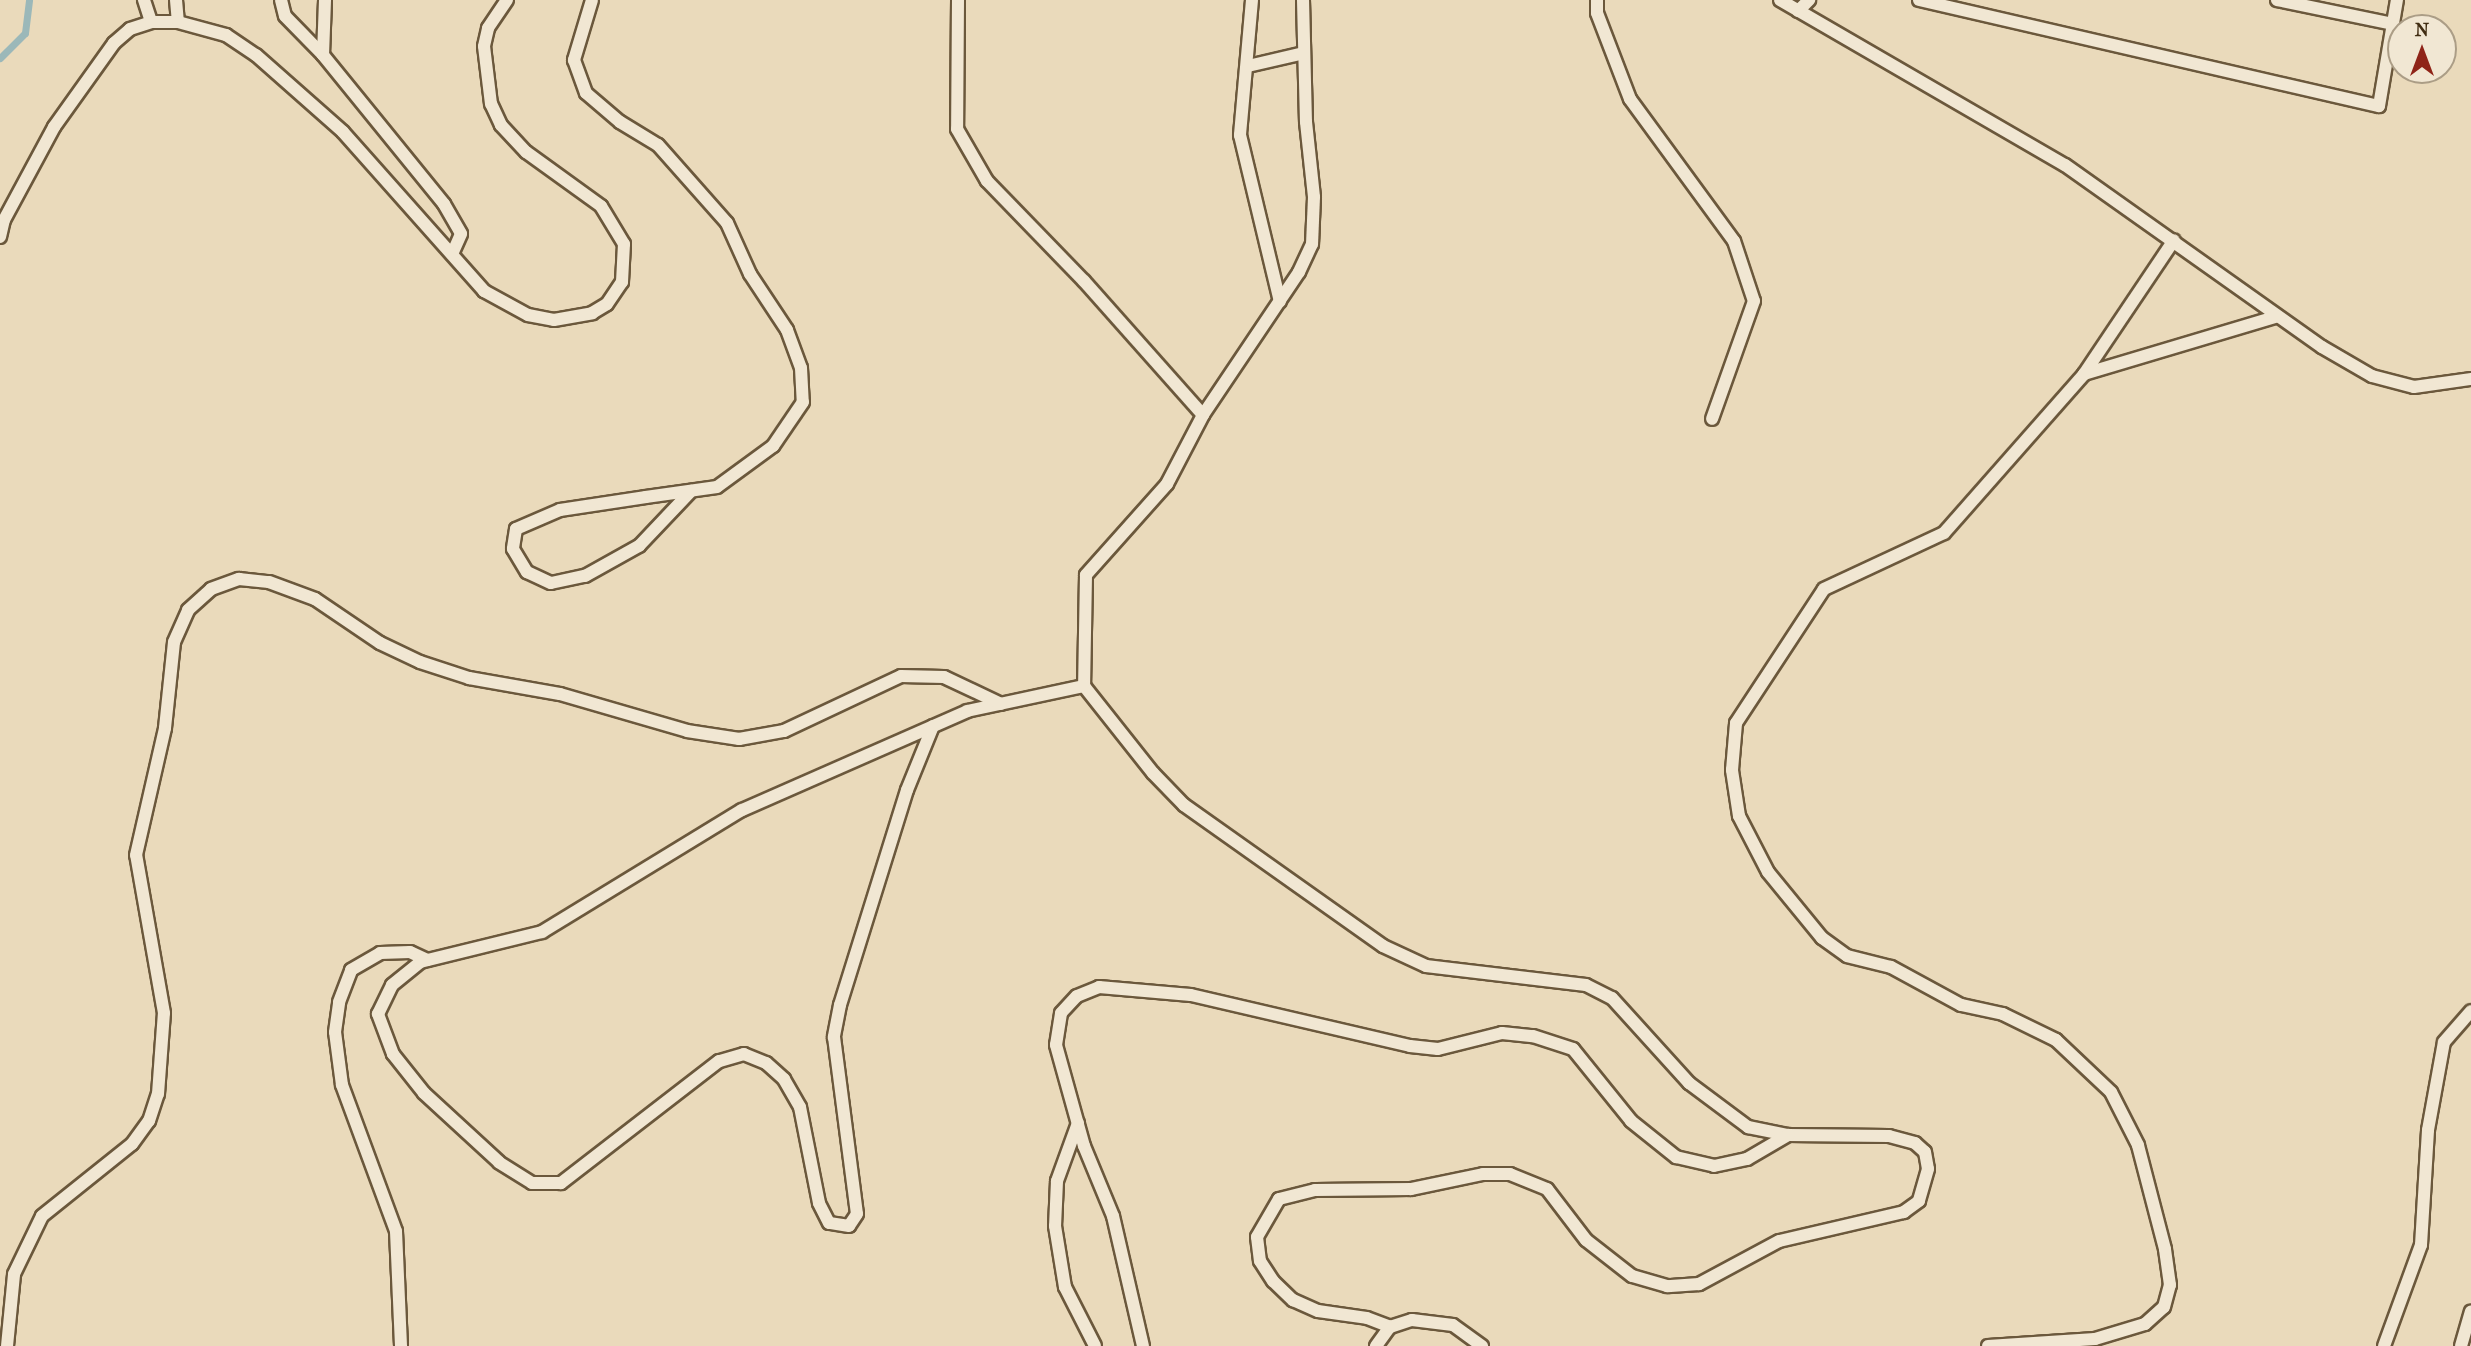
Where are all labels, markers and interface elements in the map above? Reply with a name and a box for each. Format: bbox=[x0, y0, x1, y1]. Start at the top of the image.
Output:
north arrow bbox=[2387, 14, 2457, 84]
text: N bbox=[2415, 19, 2429, 41]

